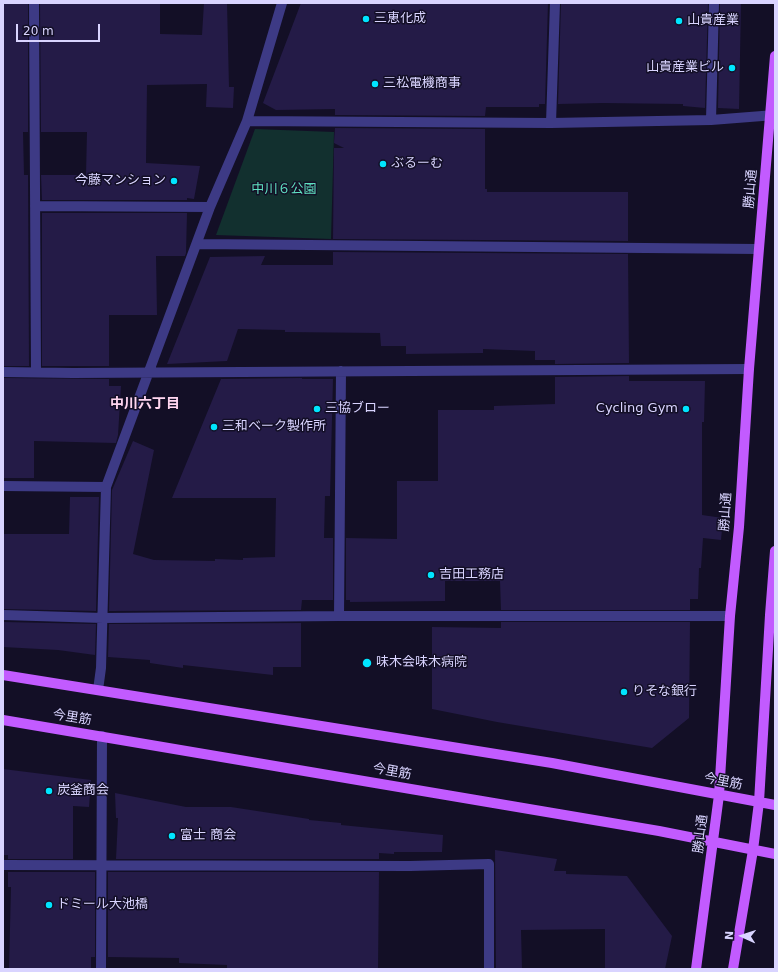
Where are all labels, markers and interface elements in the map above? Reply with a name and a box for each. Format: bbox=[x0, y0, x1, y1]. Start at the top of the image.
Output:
place label: 三恵化成 bbox=[374, 11, 426, 27]
place label: 山貴産業 bbox=[687, 13, 739, 29]
marker: 三恵化成 bbox=[361, 14, 371, 24]
scale bar bbox=[18, 16, 102, 42]
marker: 山貴産業 bbox=[674, 16, 684, 26]
text: 20 m bbox=[23, 24, 54, 38]
place label: 山貴産業ビル bbox=[646, 60, 724, 76]
marker: 山貴産業ビル bbox=[727, 63, 737, 73]
place label: 三松電機商事 bbox=[383, 76, 461, 92]
marker: 三松電機商事 bbox=[370, 79, 380, 89]
place label: ぶるーむ bbox=[391, 156, 443, 172]
marker: ぶるーむ bbox=[378, 159, 388, 169]
street label: 勝山通 bbox=[742, 169, 760, 209]
place label: 今藤マンション bbox=[75, 173, 166, 189]
marker: 今藤マンション bbox=[169, 176, 179, 186]
park label: 中川６公園 bbox=[252, 182, 316, 198]
district label: 中川六丁目 bbox=[110, 396, 180, 412]
place label: 三協ブロー bbox=[325, 401, 390, 417]
place label: Cycling Gym bbox=[596, 401, 678, 417]
marker: 三協ブロー bbox=[312, 404, 322, 414]
marker: Cycling Gym bbox=[681, 404, 691, 414]
place label: 三和ベーク製作所 bbox=[222, 419, 326, 435]
marker: 三和ベーク製作所 bbox=[209, 422, 219, 432]
street label: 勝山通 bbox=[717, 492, 735, 532]
place label: 吉田工務店 bbox=[439, 567, 504, 583]
marker: 吉田工務店 bbox=[426, 570, 436, 580]
place label: 味木会味木病院 bbox=[376, 655, 467, 671]
marker: 味木会味木病院 bbox=[361, 657, 373, 669]
place label: りそな銀行 bbox=[632, 684, 697, 700]
marker: りそな銀行 bbox=[619, 687, 629, 697]
street label: 今里筋 bbox=[52, 707, 92, 729]
street label: 今里筋 bbox=[371, 761, 413, 783]
street label: 今里筋 bbox=[702, 771, 744, 793]
place label: 炭釜商会 bbox=[57, 783, 109, 799]
marker: 炭釜商会 bbox=[44, 786, 54, 796]
street label: 勝山通 bbox=[691, 814, 711, 854]
place label: 富士 商会 bbox=[180, 828, 236, 844]
marker: 富士 商会 bbox=[167, 831, 177, 841]
place label: ドミール大池橋 bbox=[57, 897, 148, 913]
marker: ドミール大池橋 bbox=[44, 900, 54, 910]
north arrow bbox=[722, 916, 762, 956]
text: N bbox=[723, 930, 736, 940]

